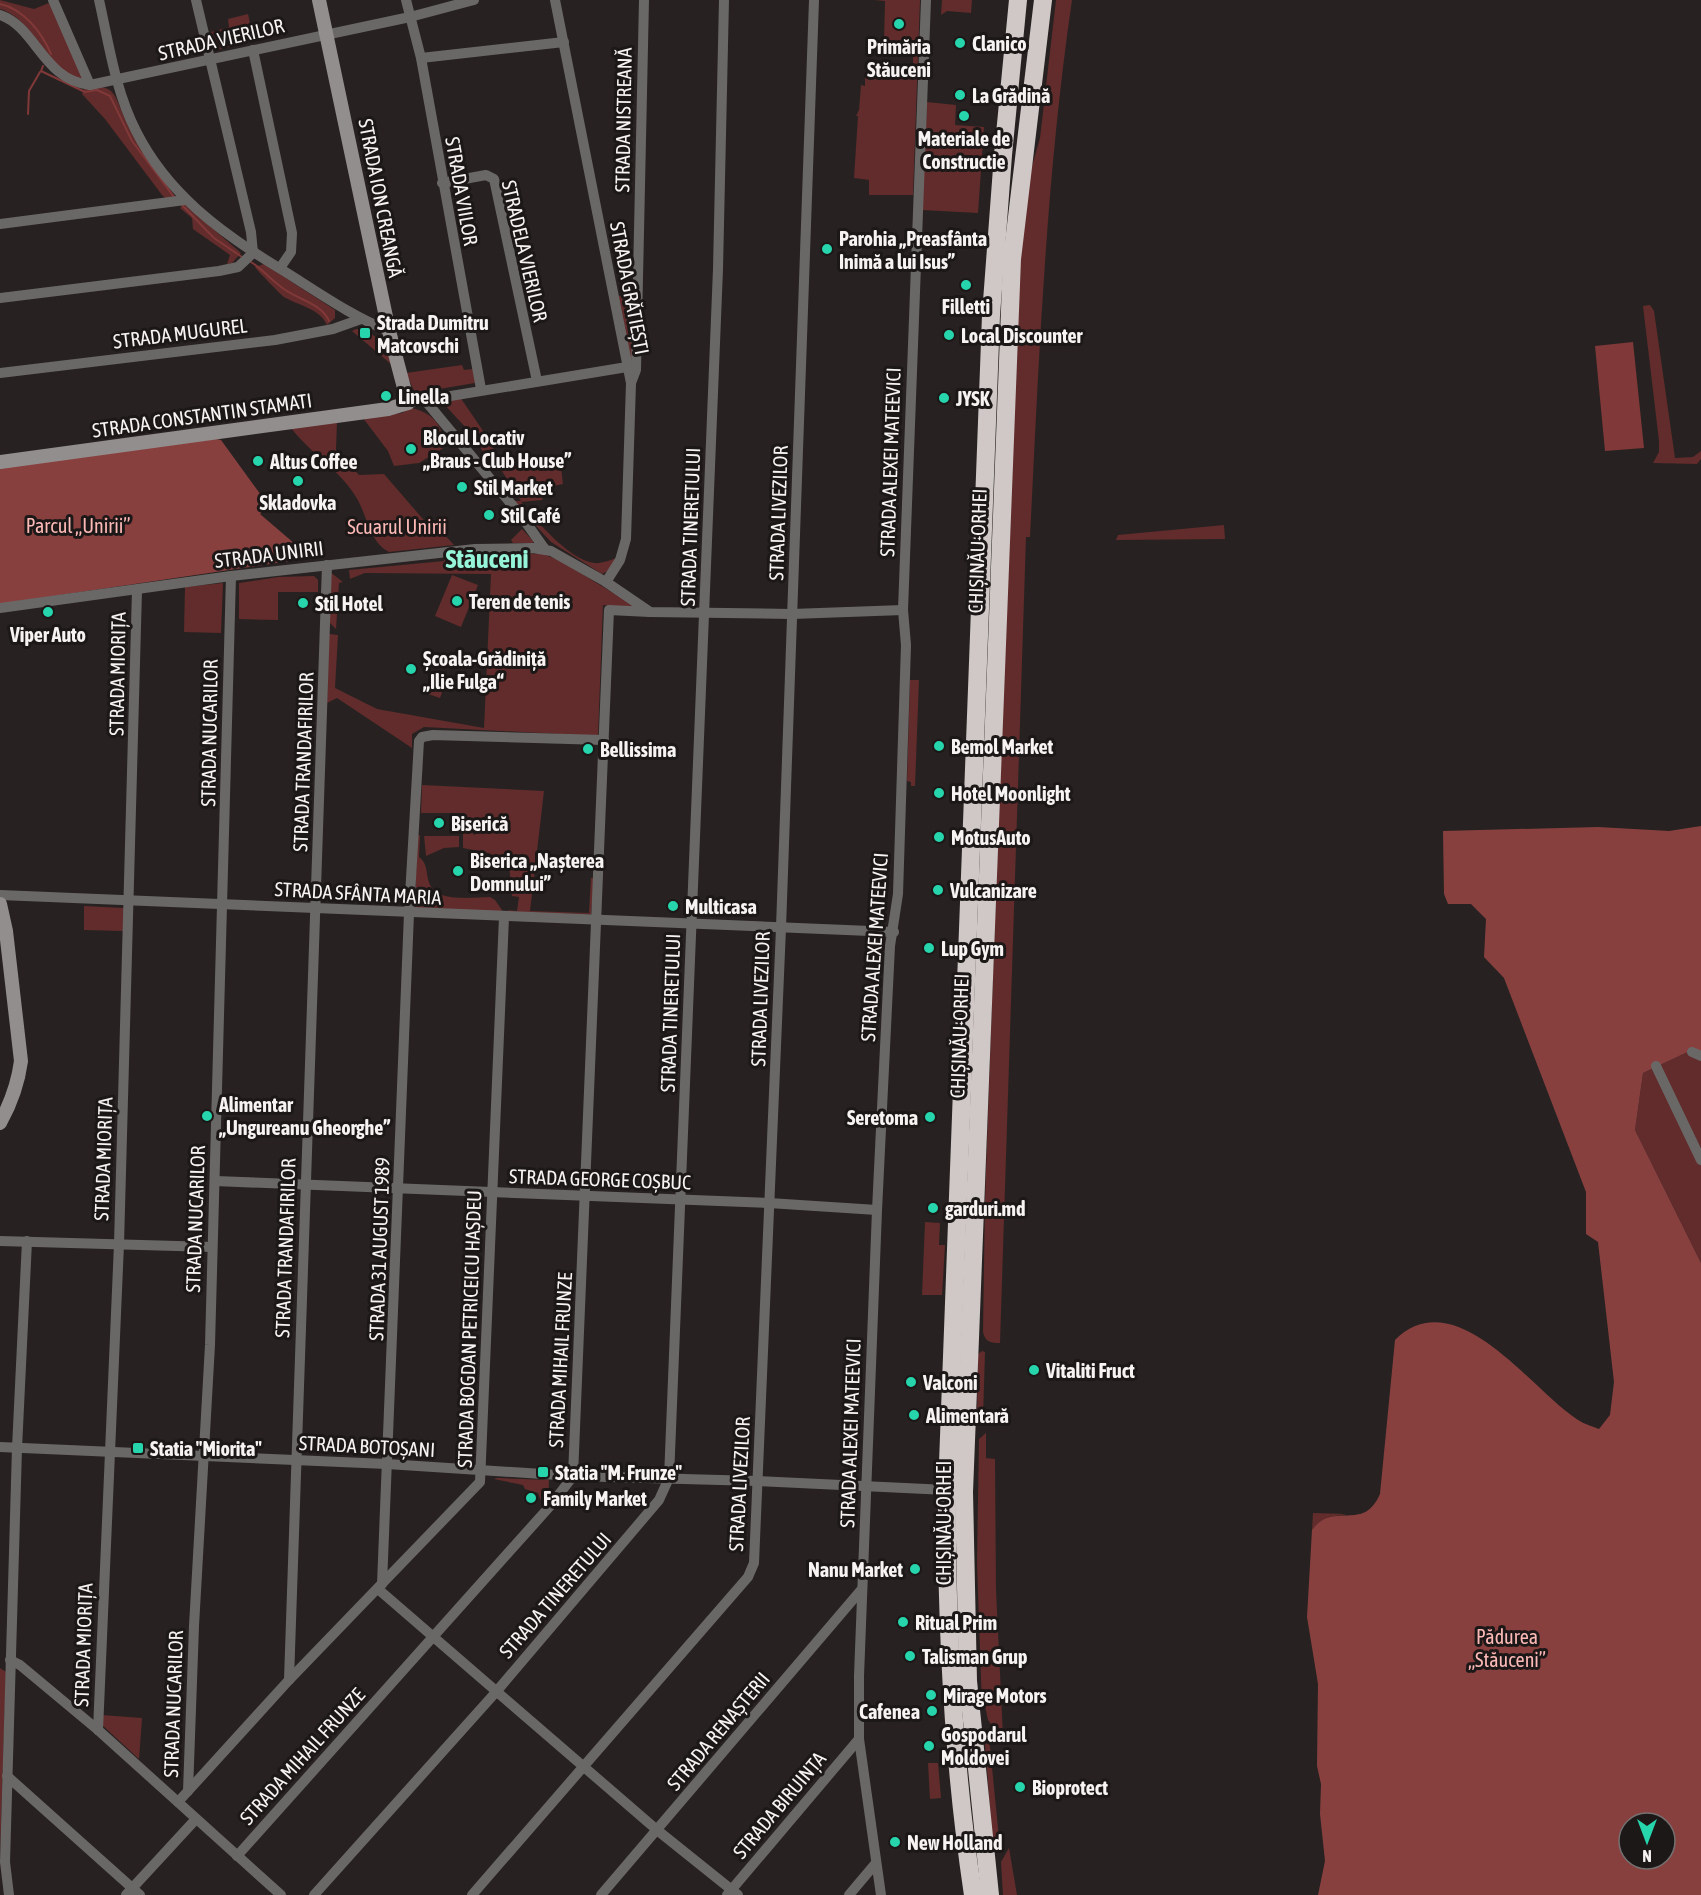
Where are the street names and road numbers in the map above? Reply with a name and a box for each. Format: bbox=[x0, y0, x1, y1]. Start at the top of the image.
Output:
street label: STRADA VIERILOR bbox=[156, 13, 286, 65]
street label: STRADA NISTREANĂ bbox=[610, 47, 636, 193]
street label: STRADA ION CREANGĂ bbox=[354, 117, 408, 280]
street label: STRADA VIILOR bbox=[441, 135, 483, 247]
street label: STRADELA VIERILOR bbox=[498, 178, 552, 324]
street label: STRADA GRĂTIEȘTI bbox=[606, 220, 654, 356]
street label: STRADA MUGUREL bbox=[112, 313, 248, 353]
street label: STRADA ALEXEI MATEEVICI bbox=[875, 367, 905, 557]
street label: STRADA CONSTANTIN STAMATI bbox=[91, 388, 313, 442]
street label: STRADA LIVEZILOR bbox=[764, 445, 792, 581]
street label: STRADA TINERETULUI bbox=[676, 447, 704, 607]
street label: CHIȘINĂU-ORHEI bbox=[963, 488, 991, 614]
street label: STRADA UNIRII bbox=[213, 536, 325, 572]
street label: STRADA MIORIȚA bbox=[104, 612, 130, 736]
street label: STRADA NUCARILOR bbox=[196, 659, 222, 807]
street label: STRADA TRANDAFIRILOR bbox=[288, 672, 318, 852]
street label: STRADA ALEXEI MATEEVICI bbox=[856, 852, 892, 1042]
street label: STRADA SFÂNTA MARIA bbox=[274, 877, 442, 909]
street label: STRADA LIVEZILOR bbox=[746, 931, 774, 1067]
street label: STRADA TINERETULUI bbox=[656, 933, 684, 1093]
street label: CHIȘINĂU-ORHEI bbox=[945, 973, 973, 1099]
street label: STRADA MIORIȚA bbox=[89, 1097, 117, 1221]
street label: STRADA NUCARILOR bbox=[181, 1145, 209, 1293]
street label: STRADA 31 AUGUST 1989 bbox=[364, 1157, 394, 1341]
street label: STRADA TRANDAFIRILOR bbox=[270, 1158, 300, 1338]
street label: STRADA GEORGE COȘBUC bbox=[509, 1164, 691, 1194]
street label: STRADA BOGDAN PETRICEICU HAȘDEU bbox=[453, 1190, 485, 1468]
street label: STRADA MIHAIL FRUNZE bbox=[544, 1271, 576, 1448]
street label: STRADA ALEXEI MATEEVICI bbox=[835, 1338, 865, 1528]
street label: STRADA LIVEZILOR bbox=[724, 1416, 754, 1552]
street label: STRADA BOTOȘANI bbox=[298, 1431, 436, 1461]
street label: CHIȘINĂU-ORHEI bbox=[932, 1461, 955, 1585]
street label: STRADA TINERETULUI bbox=[494, 1528, 616, 1662]
street label: STRADA MIORIȚA bbox=[69, 1583, 97, 1707]
street label: STRADA NUCARILOR bbox=[159, 1630, 187, 1778]
street label: STRADA RENAȘTERII bbox=[662, 1667, 774, 1795]
street label: STRADA MIHAIL FRUNZE bbox=[235, 1683, 370, 1829]
street label: STRADA BIRUINȚA bbox=[728, 1747, 830, 1863]

